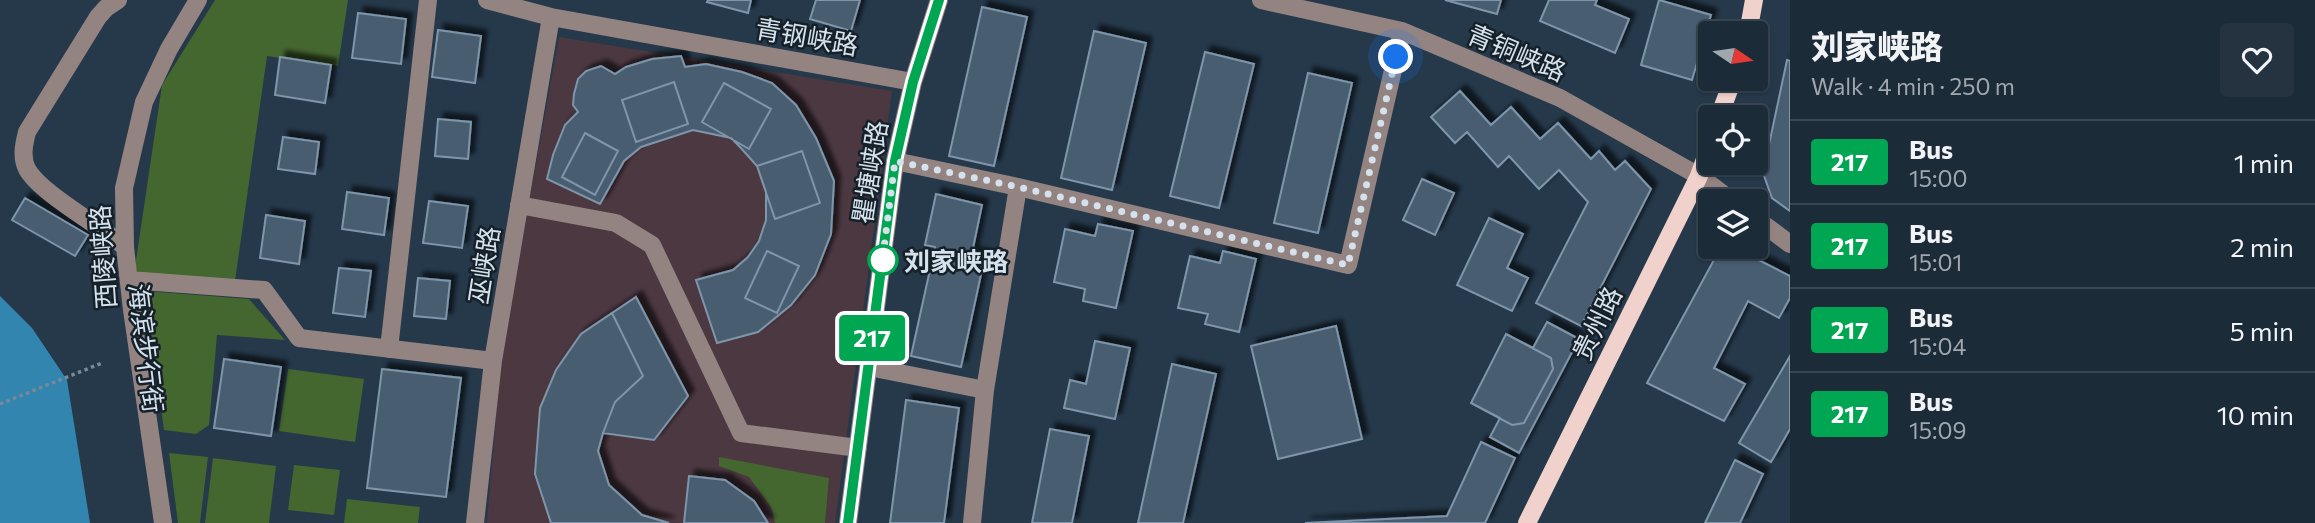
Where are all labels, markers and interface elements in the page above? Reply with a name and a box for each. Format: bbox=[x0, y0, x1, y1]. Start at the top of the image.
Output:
street label: 青钢峡路 bbox=[753, 12, 861, 60]
street label: 青铜峡路 bbox=[1463, 17, 1571, 87]
north arrow bbox=[1698, 21, 1768, 91]
map controls bbox=[1698, 21, 1768, 259]
button: heart bbox=[2220, 23, 2294, 97]
text: 刘家峡路 bbox=[1811, 25, 1943, 66]
your location bbox=[1378, 39, 1413, 74]
text: Walk · 4 min · 250 m bbox=[1811, 72, 2015, 100]
button: locate bbox=[1698, 105, 1768, 175]
street label: 瞿塘峡路 bbox=[846, 118, 892, 226]
text: Bus bbox=[1909, 133, 1953, 164]
text: 217 bbox=[1831, 147, 1868, 176]
text: 1 min bbox=[2234, 147, 2294, 178]
text: 15:00 bbox=[1909, 164, 1968, 192]
button: layers bbox=[1698, 189, 1768, 259]
street label: 西陵峡路 bbox=[83, 204, 121, 310]
text: Bus bbox=[1909, 217, 1953, 248]
street label: 巫峡路 bbox=[462, 224, 504, 306]
text: 217 bbox=[1831, 231, 1868, 260]
text: 2 min bbox=[2230, 231, 2294, 262]
marker: 刘家峡路 bbox=[868, 245, 898, 275]
place label: 刘家峡路 bbox=[904, 245, 1008, 276]
text: 15:01 bbox=[1909, 248, 1962, 276]
street label: 贵州路 bbox=[1565, 281, 1627, 365]
street label: 海滨步行街 bbox=[124, 282, 170, 414]
text: Bus bbox=[1909, 301, 1953, 332]
line badge: 217 bbox=[832, 315, 912, 361]
text: 217 bbox=[1831, 315, 1868, 344]
text: 5 min bbox=[2230, 315, 2294, 346]
text: 217 bbox=[853, 323, 891, 352]
text: 15:04 bbox=[1909, 332, 1966, 360]
text: Bus bbox=[1909, 385, 1953, 416]
text: 217 bbox=[1831, 399, 1868, 428]
text: 10 min bbox=[2217, 399, 2294, 430]
text: 15:09 bbox=[1909, 416, 1966, 444]

